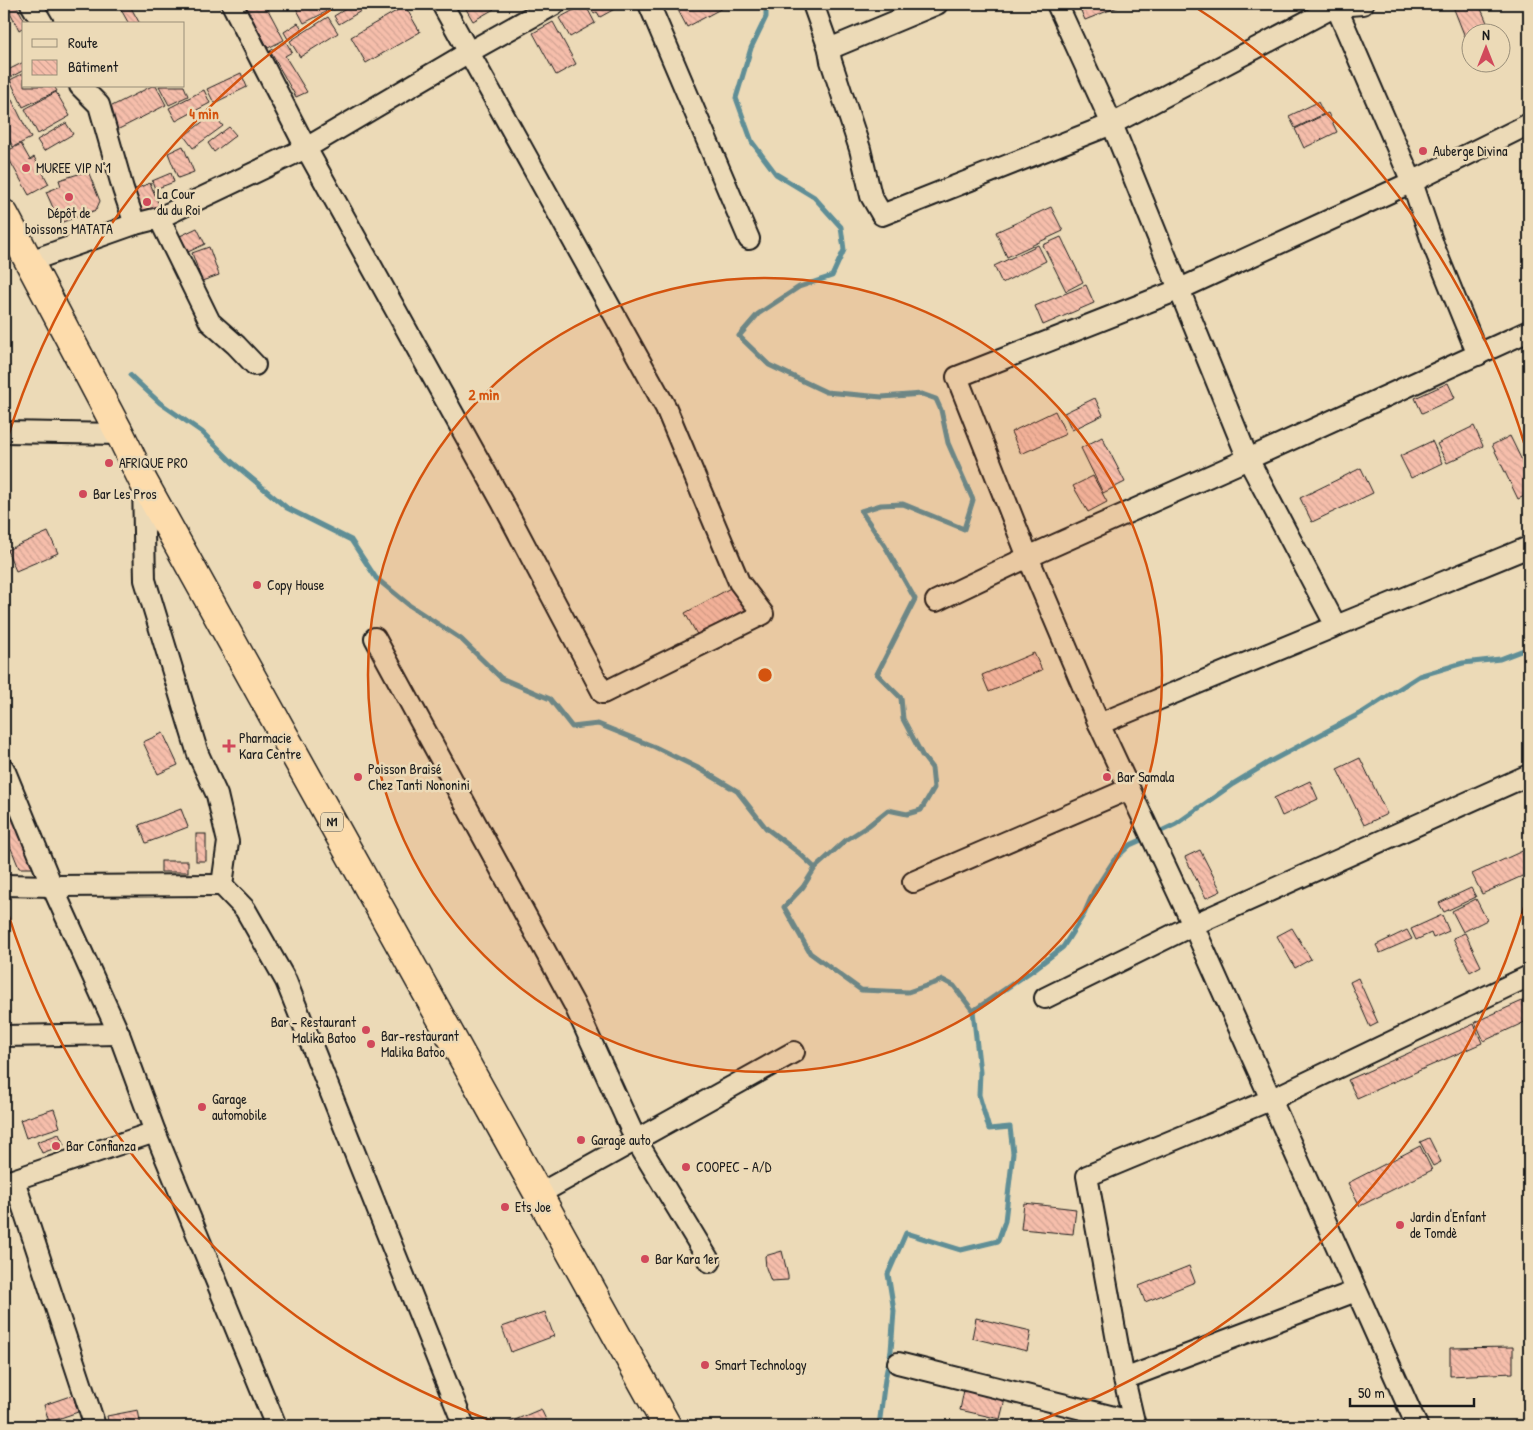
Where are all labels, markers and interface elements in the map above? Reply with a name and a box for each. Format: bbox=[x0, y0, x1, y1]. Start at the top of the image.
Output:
legend bbox=[22, 22, 185, 88]
north arrow bbox=[1460, 22, 1510, 72]
text: N bbox=[1482, 25, 1490, 44]
text: Route bbox=[68, 32, 98, 53]
text: Bâtiment bbox=[68, 56, 119, 77]
text: 4 min bbox=[189, 103, 219, 124]
place label: Auberge Divina bbox=[1433, 141, 1508, 161]
marker: Auberge Divina bbox=[1417, 145, 1429, 157]
place label: MUREE VIP N°1 bbox=[36, 158, 111, 177]
marker: MUREE VIP N°1 bbox=[20, 162, 32, 174]
place label: La Cour du du Roi bbox=[157, 184, 201, 219]
marker: Dépôt de boissons MATATA bbox=[63, 191, 75, 203]
marker: La Cour du du Roi bbox=[141, 196, 153, 208]
place label: Dépôt de boissons MATATA bbox=[25, 203, 113, 238]
text: 2 min bbox=[469, 384, 500, 405]
place label: AFRIQUE PRO bbox=[119, 453, 188, 472]
marker: AFRIQUE PRO bbox=[103, 457, 115, 469]
place label: Bar Les Pros bbox=[93, 484, 157, 503]
marker: Bar Les Pros bbox=[77, 488, 89, 500]
place label: Copy House bbox=[267, 575, 325, 595]
marker: Copy House bbox=[251, 579, 263, 591]
centre of rings bbox=[756, 666, 774, 684]
place label: Pharmacie Kara Centre bbox=[239, 728, 302, 763]
marker: Pharmacie Kara Centre bbox=[223, 740, 235, 752]
place label: Poisson Braisé Chez Tanti Nononini bbox=[368, 759, 470, 794]
place label: Bar Samala bbox=[1117, 767, 1175, 786]
marker: Poisson Braisé Chez Tanti Nononini bbox=[352, 771, 364, 783]
marker: Bar Samala bbox=[1101, 771, 1113, 783]
road number: N1 bbox=[321, 812, 343, 832]
place label: Bar - Restaurant Malika Batoo bbox=[271, 1012, 356, 1047]
marker: Bar - Restaurant Malika Batoo bbox=[360, 1024, 372, 1036]
place label: Bar-restaurant Malika Batoo bbox=[381, 1026, 459, 1061]
marker: Bar-restaurant Malika Batoo bbox=[365, 1038, 377, 1050]
place label: Garage automobile bbox=[212, 1089, 267, 1124]
marker: Garage automobile bbox=[196, 1101, 208, 1113]
place label: Garage auto bbox=[591, 1130, 651, 1150]
marker: Garage auto bbox=[575, 1134, 587, 1146]
place label: Bar Confianza bbox=[66, 1136, 136, 1155]
marker: Bar Confianza bbox=[50, 1140, 62, 1152]
place label: COOPEC - A/D bbox=[696, 1157, 772, 1176]
marker: COOPEC - A/D bbox=[680, 1161, 692, 1173]
place label: Ets Joe bbox=[515, 1197, 551, 1216]
marker: Ets Joe bbox=[499, 1201, 511, 1213]
place label: Jardin d'Enfant de Tomdè bbox=[1410, 1207, 1486, 1242]
marker: Jardin d'Enfant de Tomdè bbox=[1394, 1219, 1406, 1231]
place label: Bar Kara 1er bbox=[655, 1249, 720, 1268]
marker: Bar Kara 1er bbox=[639, 1253, 651, 1265]
place label: Smart Technology bbox=[715, 1355, 807, 1375]
marker: Smart Technology bbox=[699, 1359, 711, 1371]
scale bar bbox=[1350, 1375, 1474, 1407]
text: 50 m bbox=[1358, 1382, 1385, 1403]

